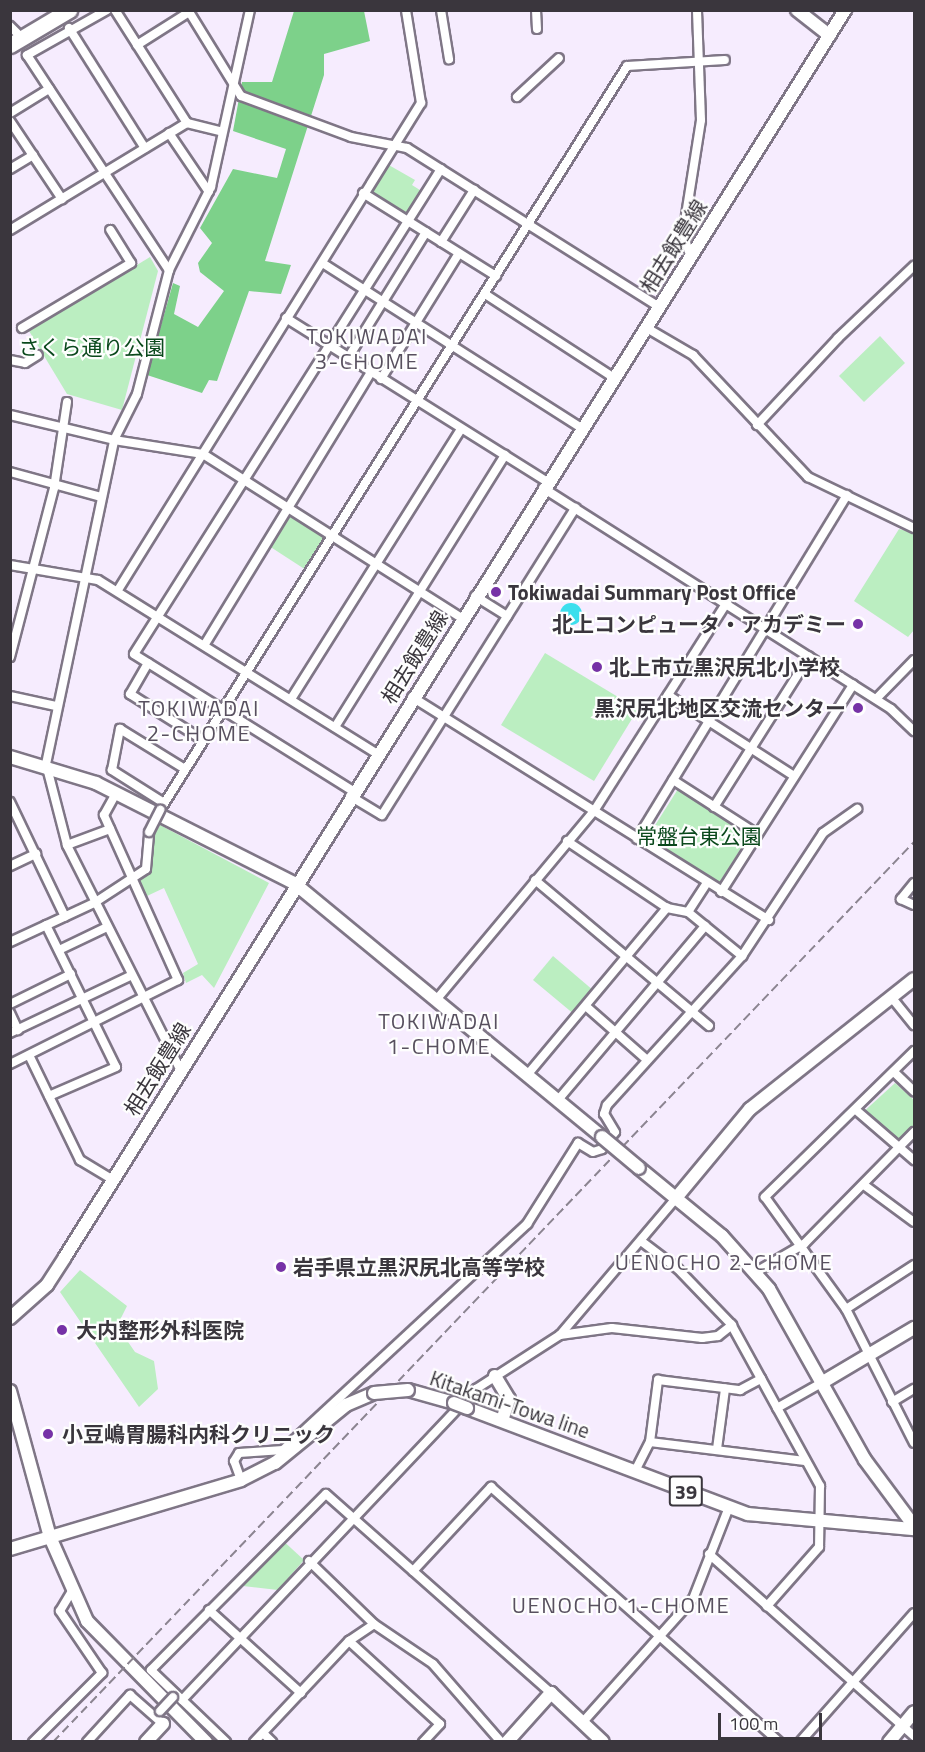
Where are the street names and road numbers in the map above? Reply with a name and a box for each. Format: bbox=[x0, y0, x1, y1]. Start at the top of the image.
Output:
street label: 相去飯豊線 bbox=[634, 195, 712, 297]
street label: 相去飯豊線 bbox=[375, 606, 453, 708]
street label: 相去飯豊線 bbox=[118, 1018, 196, 1120]
street label: Kitakami-Towa line bbox=[427, 1365, 593, 1443]
road number: 39 bbox=[668, 1474, 704, 1508]

